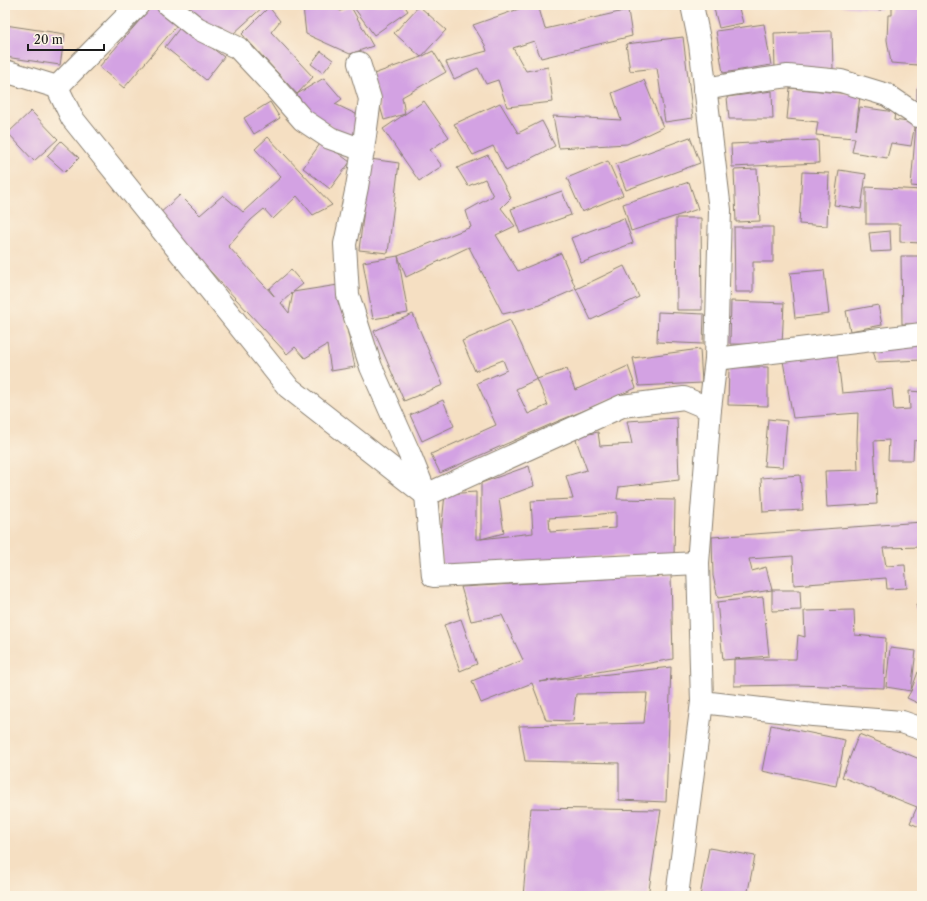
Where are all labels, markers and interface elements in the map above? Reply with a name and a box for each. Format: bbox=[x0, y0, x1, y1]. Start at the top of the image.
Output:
scale bar bbox=[28, 26, 104, 52]
text: 20 m bbox=[34, 32, 63, 47]

